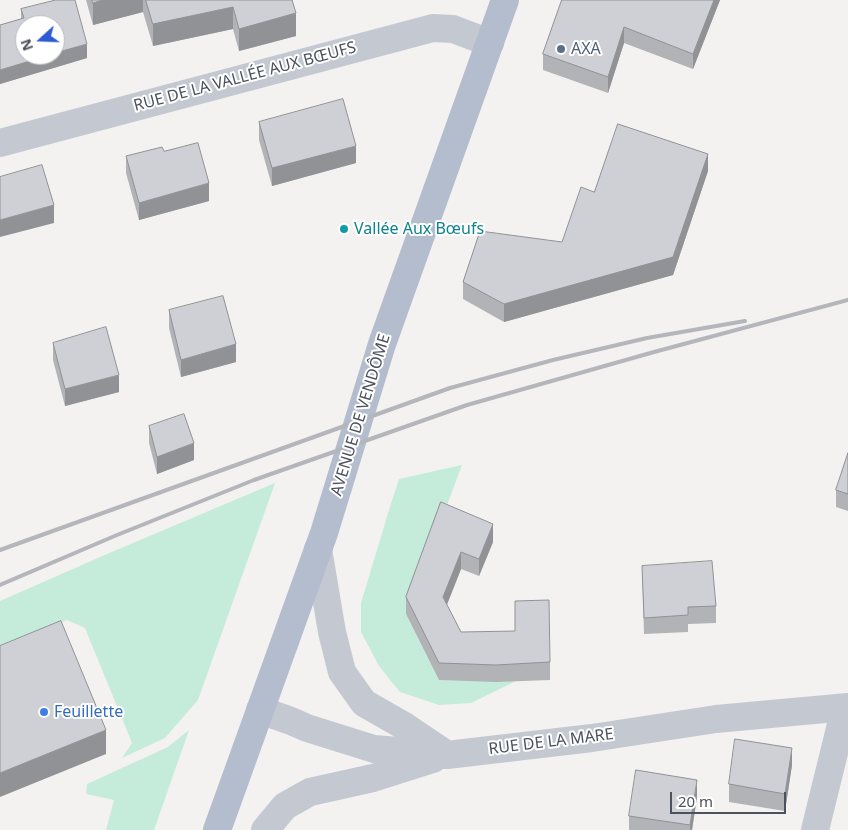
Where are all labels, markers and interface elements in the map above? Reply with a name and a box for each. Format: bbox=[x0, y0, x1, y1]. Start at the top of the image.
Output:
north arrow bbox=[15, 15, 65, 65]
text: N bbox=[16, 36, 37, 54]
street label: RUE DE LA VALLÉE AUX BŒUFS bbox=[132, 38, 358, 116]
place label: AXA bbox=[571, 39, 601, 59]
marker: AXA bbox=[555, 43, 567, 55]
place label: Vallée Aux Bœufs bbox=[354, 219, 484, 239]
marker: Vallée Aux Bœufs bbox=[338, 223, 350, 235]
street label: AVENUE DE VENDÔME bbox=[327, 332, 395, 498]
place label: Feuillette bbox=[54, 702, 123, 722]
marker: Feuillette bbox=[38, 706, 50, 718]
street label: RUE DE LA MARE bbox=[487, 725, 615, 759]
scale bar bbox=[673, 782, 789, 814]
text: 20 m bbox=[678, 791, 713, 811]

